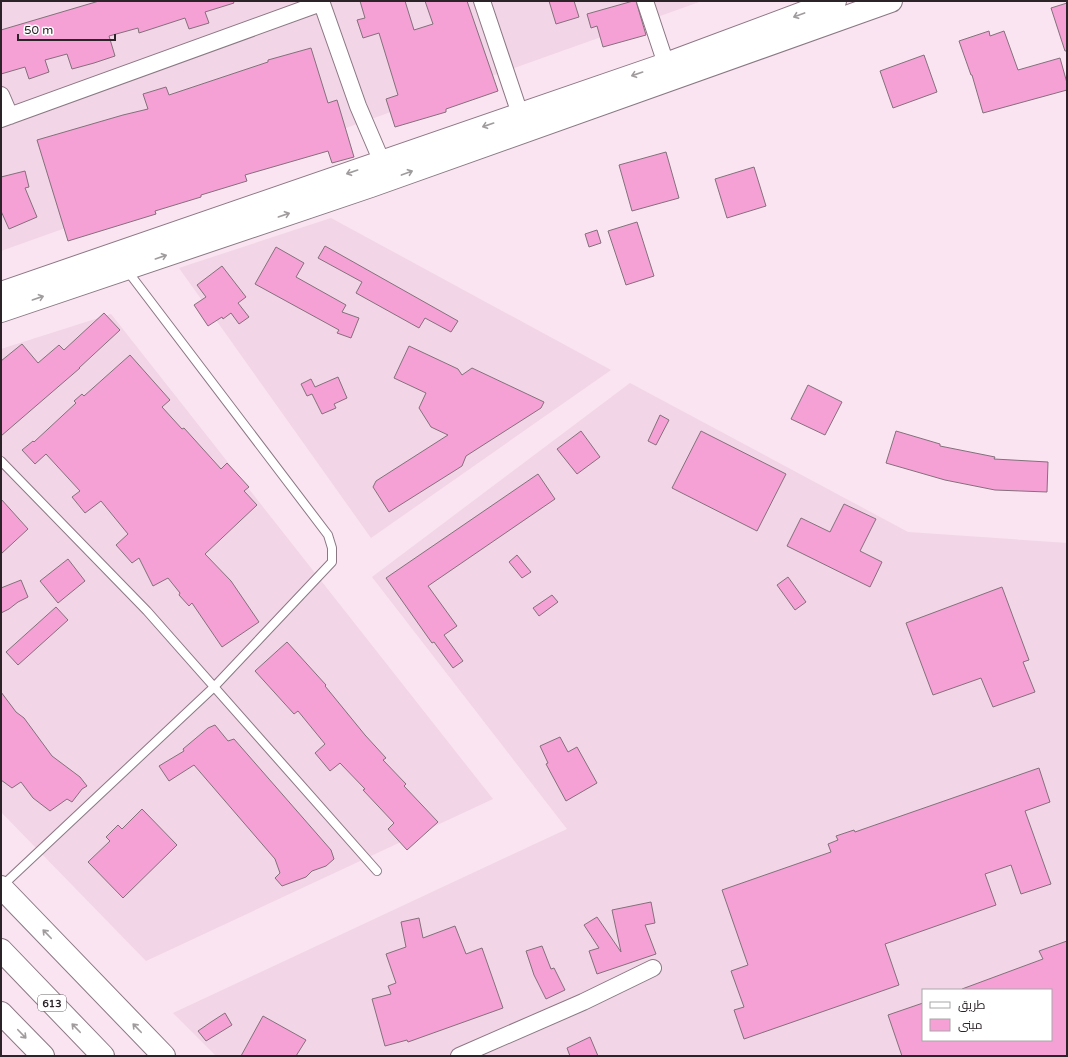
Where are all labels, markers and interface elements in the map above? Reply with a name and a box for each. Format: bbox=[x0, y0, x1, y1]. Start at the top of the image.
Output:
one-way arrow bbox=[793, 11, 805, 19]
scale bar bbox=[18, 16, 115, 42]
text: 50 m bbox=[24, 23, 53, 37]
one-way arrow bbox=[631, 71, 644, 78]
one-way arrow bbox=[482, 122, 494, 130]
one-way arrow bbox=[346, 169, 358, 177]
one-way arrow bbox=[401, 169, 414, 176]
one-way arrow bbox=[278, 211, 291, 218]
one-way arrow bbox=[154, 253, 167, 260]
one-way arrow bbox=[32, 294, 44, 302]
one-way arrow bbox=[42, 929, 52, 939]
legend bbox=[922, 989, 1052, 1041]
road number: 613 bbox=[38, 995, 66, 1011]
text: طريق bbox=[958, 998, 986, 1012]
text: مبنى bbox=[958, 1018, 983, 1032]
one-way arrow bbox=[71, 1023, 81, 1033]
one-way arrow bbox=[132, 1023, 142, 1033]
one-way arrow bbox=[17, 1029, 27, 1039]

